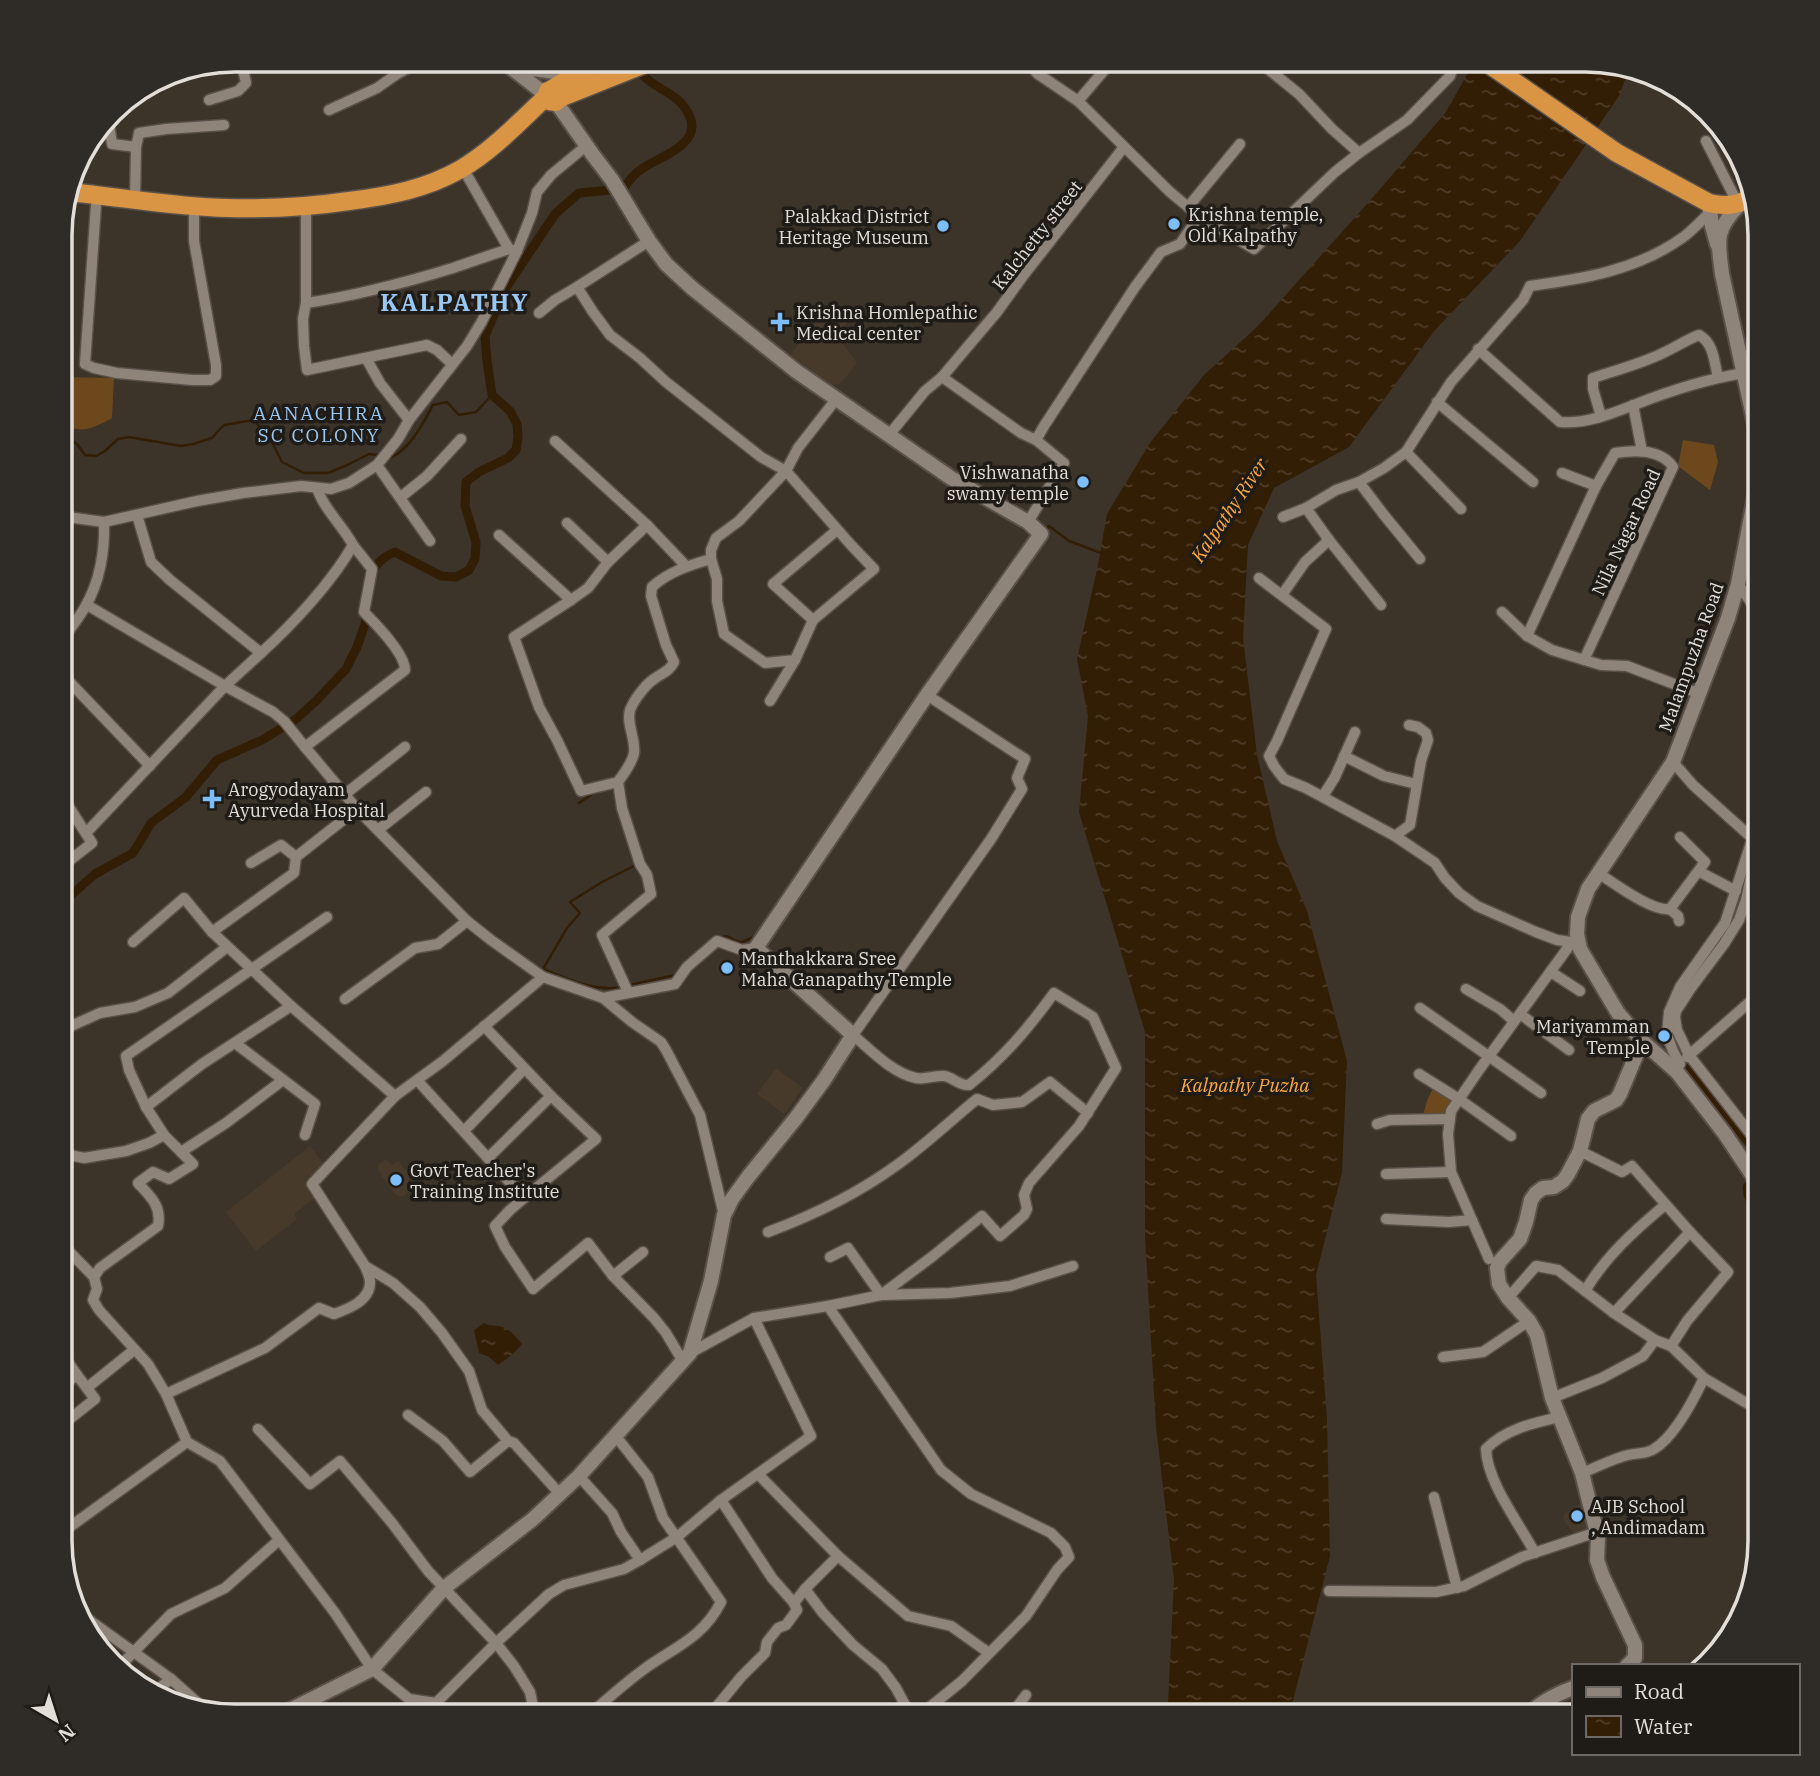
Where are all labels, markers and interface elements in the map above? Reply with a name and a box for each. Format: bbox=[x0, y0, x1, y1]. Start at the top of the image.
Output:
street label: Kalchetty street bbox=[987, 176, 1087, 294]
place label: Krishna temple, Old Kalpathy bbox=[1188, 203, 1323, 247]
place label: Palakkad District Heritage Museum bbox=[778, 205, 929, 249]
marker: Krishna temple, Old Kalpathy bbox=[1166, 216, 1182, 232]
marker: Palakkad District Heritage Museum bbox=[935, 218, 951, 234]
district label: KALPATHY bbox=[380, 286, 530, 318]
place label: Krishna Homlepathic Medical center bbox=[796, 301, 978, 345]
marker: Krishna Homlepathic Medical center bbox=[770, 312, 790, 332]
district label: AANACHIRA SC COLONY bbox=[253, 401, 385, 447]
water label: Kalpathy River bbox=[1185, 453, 1273, 567]
place label: Vishwanatha swamy temple bbox=[947, 461, 1069, 505]
street label: Nila Nagar Road bbox=[1587, 465, 1665, 599]
marker: Vishwanatha swamy temple bbox=[1075, 474, 1091, 490]
street label: Malampuzha Road bbox=[1653, 579, 1729, 735]
place label: Arogyodayam Ayurveda Hospital bbox=[228, 778, 385, 822]
marker: Arogyodayam Ayurveda Hospital bbox=[202, 789, 222, 809]
place label: Manthakkara Sree Maha Ganapathy Temple bbox=[741, 947, 952, 991]
marker: Manthakkara Sree Maha Ganapathy Temple bbox=[719, 960, 735, 976]
place label: Mariyamman Temple bbox=[1536, 1015, 1650, 1059]
marker: Mariyamman Temple bbox=[1656, 1028, 1672, 1044]
water label: Kalpathy Puzha bbox=[1180, 1073, 1310, 1097]
place label: Govt Teacher's Training Institute bbox=[410, 1159, 560, 1203]
marker: Govt Teacher's Training Institute bbox=[388, 1172, 404, 1188]
place label: AJB School , Andimadam bbox=[1591, 1495, 1705, 1539]
marker: AJB School , Andimadam bbox=[1569, 1508, 1585, 1524]
legend bbox=[1572, 1664, 1799, 1755]
text: Road bbox=[1634, 1677, 1684, 1705]
north arrow bbox=[21, 1685, 91, 1755]
text: Water bbox=[1634, 1712, 1693, 1740]
text: N bbox=[53, 1719, 80, 1747]

